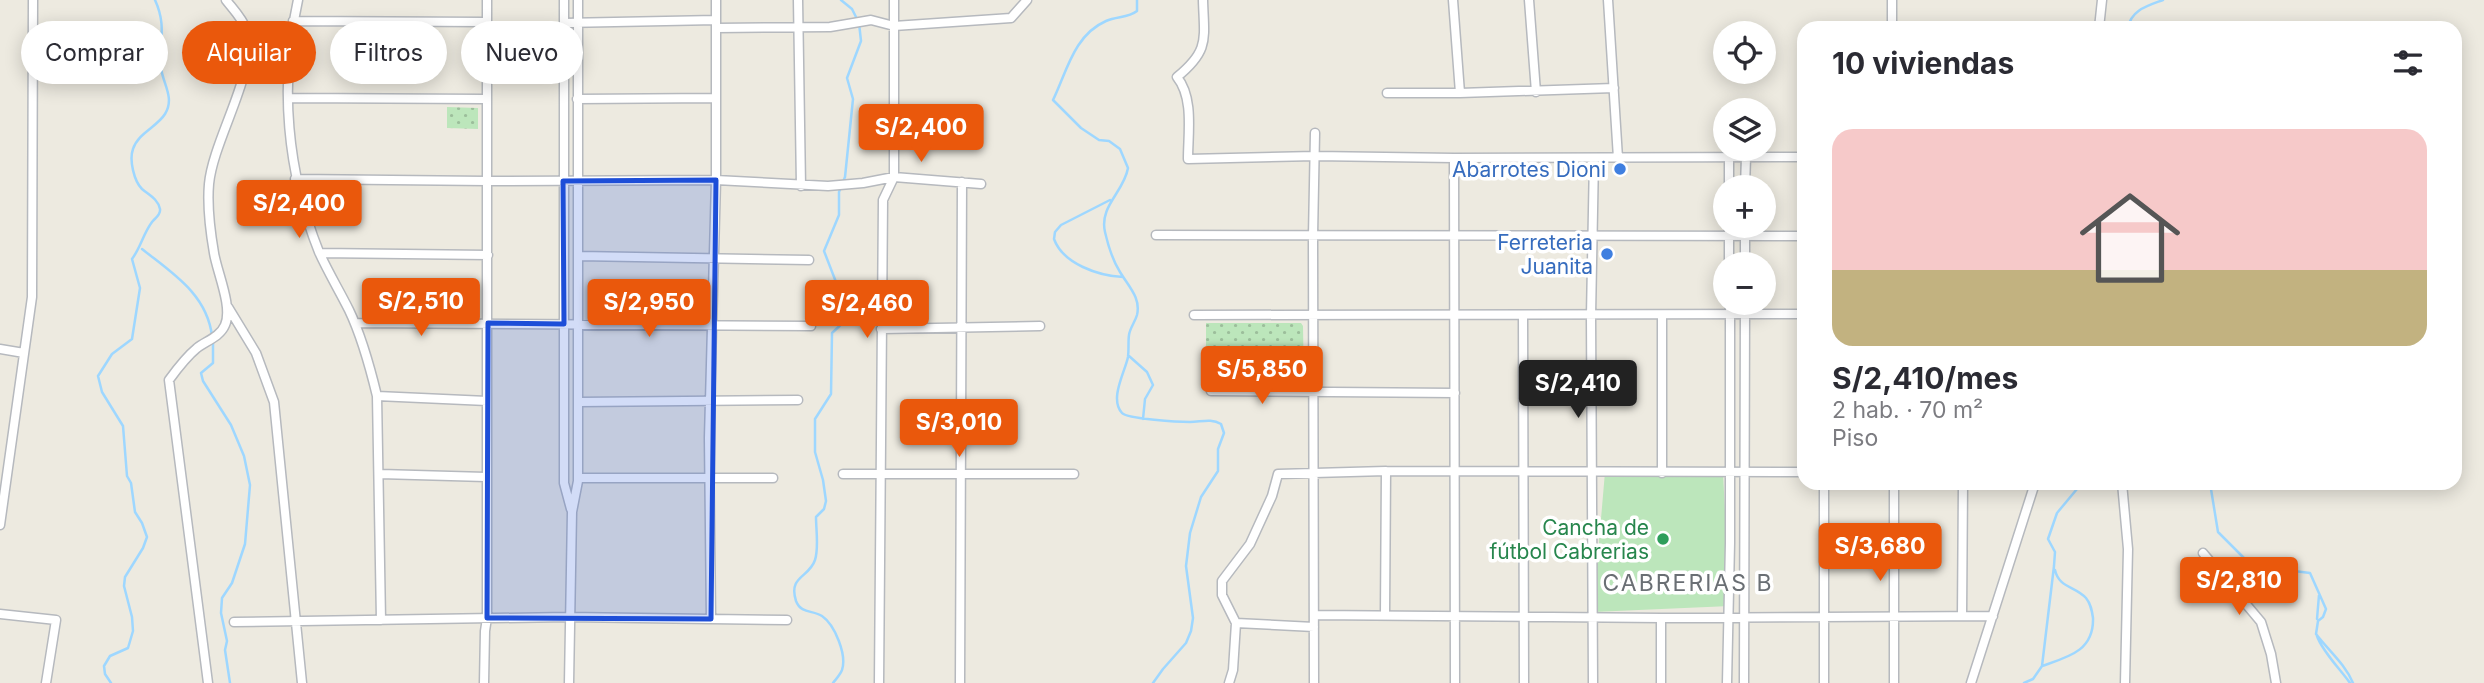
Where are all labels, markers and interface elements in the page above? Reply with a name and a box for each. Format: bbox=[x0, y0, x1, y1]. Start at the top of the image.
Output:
chip: Comprar bbox=[21, 21, 168, 84]
chip: Alquilar bbox=[182, 21, 316, 84]
chip: Filtros bbox=[330, 21, 447, 84]
chip: Nuevo bbox=[461, 21, 583, 84]
map controls bbox=[1713, 21, 1776, 315]
button: locate bbox=[1713, 21, 1776, 84]
icon: filters bbox=[2389, 44, 2427, 82]
text: 10 viviendas bbox=[1832, 45, 2014, 81]
button: layers bbox=[1713, 98, 1776, 161]
pin: S/2,400 bbox=[856, 104, 986, 164]
text: S/2,400 bbox=[875, 113, 967, 141]
place label: Abarrotes Dioni bbox=[1452, 157, 1606, 182]
marker: Abarrotes Dioni bbox=[1612, 161, 1628, 177]
button: + bbox=[1713, 175, 1776, 238]
icon: home bbox=[2067, 175, 2193, 301]
pin: S/2,400 bbox=[234, 180, 364, 240]
text: S/2,400 bbox=[253, 189, 345, 217]
place label: Ferreteria Juanita bbox=[1497, 230, 1593, 279]
marker: Ferreteria Juanita bbox=[1599, 246, 1615, 262]
button: − bbox=[1713, 252, 1776, 315]
pin: S/2,510 bbox=[356, 278, 486, 338]
pin: S/2,950 bbox=[584, 280, 714, 339]
pin: S/2,460 bbox=[802, 280, 932, 340]
text: S/2,510 bbox=[378, 287, 464, 315]
text: S/2,950 bbox=[603, 288, 695, 316]
text: S/2,460 bbox=[821, 289, 913, 317]
pin: S/5,850 bbox=[1197, 346, 1327, 406]
text: S/5,850 bbox=[1217, 355, 1307, 383]
pin: S/2,410 bbox=[1513, 360, 1643, 420]
text: S/2,410/mes bbox=[1832, 360, 2018, 396]
text: S/2,410 bbox=[1535, 369, 1621, 397]
text: 2 hab. · 70 m² bbox=[1832, 396, 1983, 424]
pin: S/3,010 bbox=[894, 400, 1024, 459]
text: S/3,010 bbox=[916, 408, 1002, 436]
text: Piso bbox=[1832, 424, 1878, 452]
place label: Cancha de fútbol Cabrerias bbox=[1490, 515, 1649, 564]
pin: S/3,680 bbox=[1815, 524, 1945, 583]
marker: Cancha de fútbol Cabrerias bbox=[1655, 531, 1671, 547]
text: S/3,680 bbox=[1835, 532, 1925, 560]
pin: S/2,810 bbox=[2174, 558, 2304, 617]
text: S/2,810 bbox=[2196, 566, 2282, 594]
district label: CABRERIAS B bbox=[1602, 569, 1774, 597]

